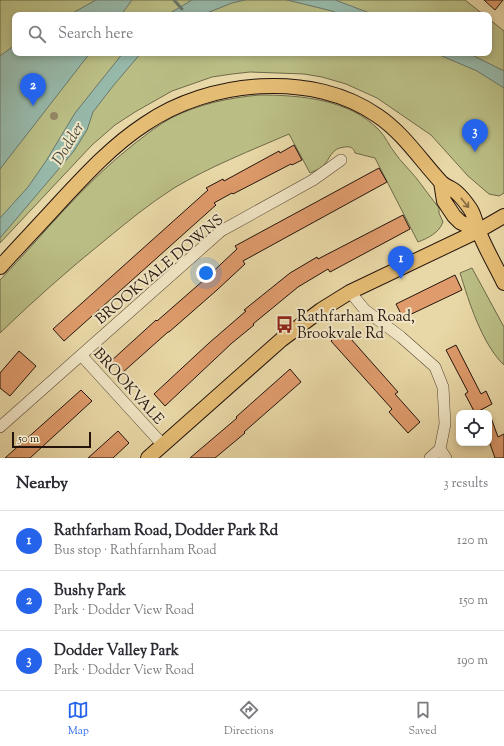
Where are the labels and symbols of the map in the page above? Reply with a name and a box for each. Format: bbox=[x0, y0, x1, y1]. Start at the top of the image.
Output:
pin: 2 bbox=[20, 73, 46, 106]
water label: Dodder bbox=[47, 118, 91, 170]
pin: 3 bbox=[462, 119, 488, 152]
one-way arrow bbox=[461, 197, 469, 208]
street label: BROOKVALE DOWNS bbox=[91, 210, 229, 330]
pin: 1 bbox=[388, 246, 414, 279]
your location bbox=[196, 263, 216, 283]
place label: Rathfarham Road, Brookvale Rd bbox=[297, 307, 415, 345]
bus stop icon: Rathfarham Road, Brookvale Rd bbox=[274, 315, 294, 335]
street label: BROOKVALE bbox=[88, 344, 168, 430]
scale bar bbox=[12, 430, 91, 449]

